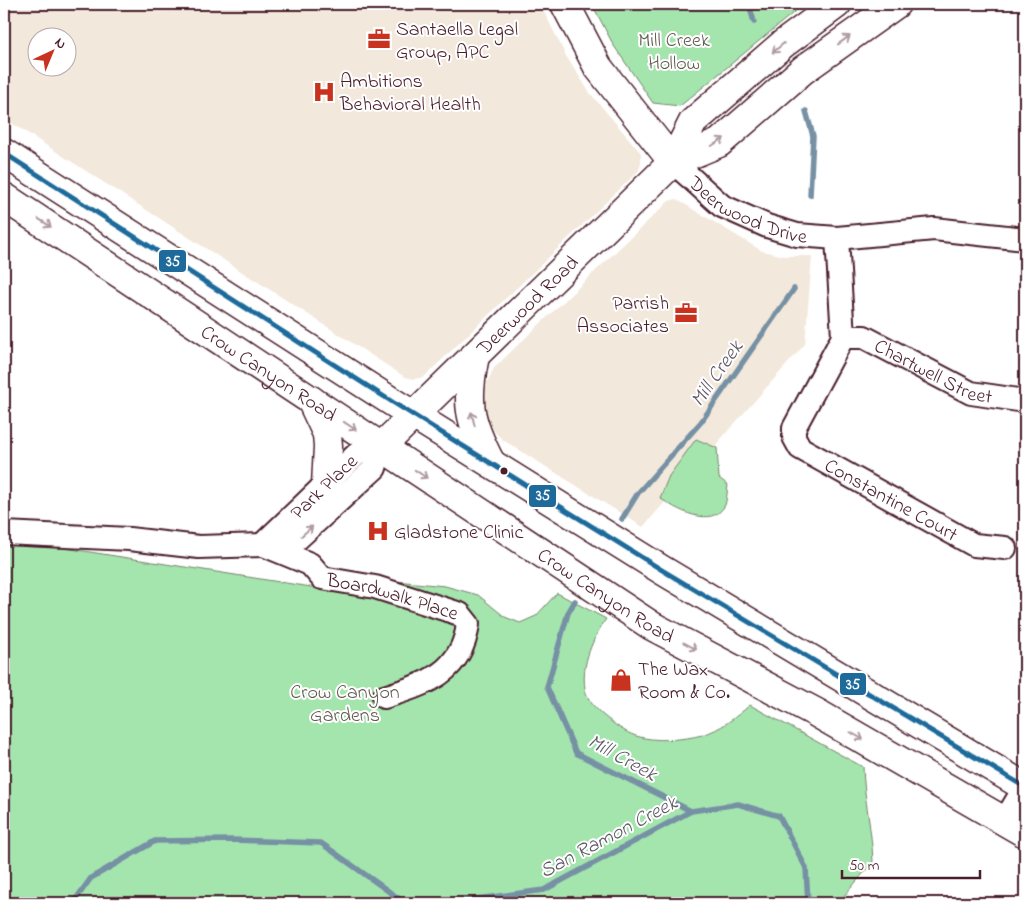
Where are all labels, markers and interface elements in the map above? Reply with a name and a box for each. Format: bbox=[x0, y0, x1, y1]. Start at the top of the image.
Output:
place label: Santaella Legal Group, APC bbox=[396, 16, 518, 68]
office icon: Santaella Legal Group, APC bbox=[366, 26, 392, 52]
park label: Mill Creek Hollow bbox=[638, 27, 710, 79]
north arrow bbox=[28, 28, 78, 78]
text: N bbox=[49, 33, 71, 55]
one-way arrow bbox=[837, 35, 851, 45]
one-way arrow bbox=[772, 43, 785, 54]
place label: Ambitions Behavioral Health bbox=[339, 68, 481, 120]
hospital icon: Ambitions Behavioral Health bbox=[311, 79, 337, 105]
one-way arrow bbox=[710, 137, 724, 147]
street label: Deerwood Drive bbox=[680, 170, 808, 253]
one-way arrow bbox=[37, 218, 51, 228]
line badge: 35 bbox=[158, 249, 187, 273]
street label: Deerwood Road bbox=[471, 250, 586, 364]
text: 35 bbox=[165, 252, 180, 273]
place label: Parrish Associates bbox=[577, 290, 669, 342]
office icon: Parrish Associates bbox=[673, 300, 699, 326]
street label: Crow Canyon Road bbox=[194, 319, 342, 430]
street label: Chartwell Street bbox=[868, 333, 994, 413]
water label: Mill Creek bbox=[684, 334, 752, 413]
one-way arrow bbox=[468, 411, 477, 427]
one-way arrow bbox=[343, 421, 357, 431]
street label: Park Place bbox=[285, 449, 365, 527]
street label: Constantine Court bbox=[818, 452, 963, 550]
unlabelled marker bbox=[499, 466, 509, 476]
one-way arrow bbox=[414, 469, 428, 479]
line badge: 35 bbox=[528, 484, 557, 508]
text: 35 bbox=[535, 486, 550, 507]
hospital icon: Gladstone Clinic bbox=[365, 518, 391, 544]
place label: Gladstone Clinic bbox=[394, 519, 523, 548]
one-way arrow bbox=[301, 525, 314, 536]
street label: Crow Canyon Road bbox=[531, 542, 679, 652]
street label: Boardwalk Place bbox=[323, 567, 462, 630]
one-way arrow bbox=[683, 642, 697, 652]
place label: The Wax Room & Co. bbox=[638, 656, 730, 708]
shop icon: The Wax Room & Co. bbox=[608, 667, 634, 693]
line badge: 35 bbox=[839, 672, 867, 696]
text: 35 bbox=[845, 675, 860, 696]
park label: Crow Canyon Gardens bbox=[290, 679, 400, 731]
water label: Mill Creek bbox=[582, 727, 663, 790]
one-way arrow bbox=[849, 732, 863, 742]
water label: San Ramon Creek bbox=[535, 788, 684, 887]
scale bar bbox=[842, 847, 979, 879]
text: 50 m bbox=[849, 855, 880, 877]

